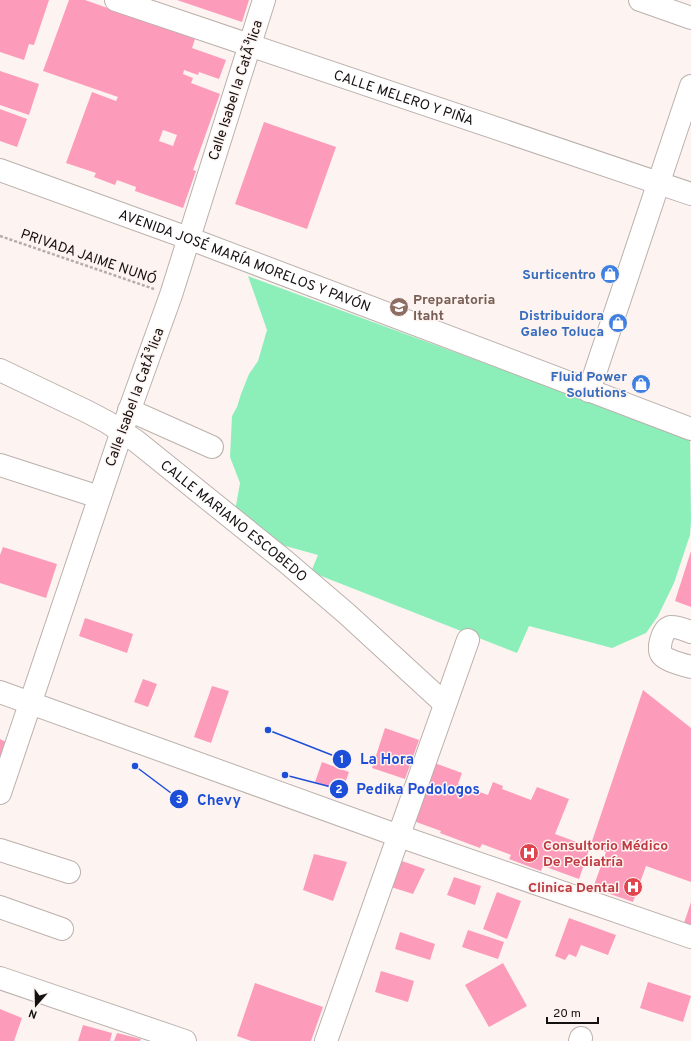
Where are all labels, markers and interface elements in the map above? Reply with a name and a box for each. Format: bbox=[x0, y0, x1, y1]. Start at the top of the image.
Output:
street label: Calle Isabel la CatÃ³lica bbox=[206, 18, 267, 163]
street label: CALLE MELERO Y PIÑA bbox=[331, 67, 476, 130]
street label: AVENIDA JOSÉ MARÍA MORELOS Y PAVÓN bbox=[116, 207, 373, 317]
street label: PRIVADA JAIME NUNÓ bbox=[18, 225, 159, 289]
shop icon: Surticentro bbox=[599, 263, 621, 285]
place label: Surticentro bbox=[522, 267, 596, 284]
place label: Preparatoria Itaht bbox=[413, 292, 495, 325]
school or university icon: Preparatoria Itaht bbox=[388, 296, 410, 318]
place label: Distribuidora Galeo Toluca bbox=[519, 308, 604, 341]
shop icon: Distribuidora Galeo Toluca bbox=[607, 312, 629, 334]
street label: Calle Isabel la CatÃ³lica bbox=[102, 326, 168, 469]
place label: Fluid Power Solutions bbox=[550, 369, 627, 402]
shop icon: Fluid Power Solutions bbox=[630, 373, 652, 395]
street label: CALLE MARIANO ESCOBEDO bbox=[156, 457, 310, 586]
callout: La Hora bbox=[332, 745, 422, 772]
text: La Hora bbox=[360, 751, 414, 770]
text: 1 bbox=[340, 752, 344, 768]
callout: Pedika Podologos bbox=[329, 775, 488, 802]
text: Pedika Podologos bbox=[356, 781, 480, 800]
text: 2 bbox=[335, 782, 343, 798]
callout: Chevy bbox=[169, 786, 249, 813]
text: 3 bbox=[175, 792, 183, 808]
text: Chevy bbox=[197, 792, 241, 811]
place label: Consultorio Médico De Pediatría bbox=[543, 838, 668, 871]
hospital icon: Consultorio Médico De Pediatría bbox=[518, 842, 540, 864]
hospital icon: Clinica Dental bbox=[622, 876, 644, 898]
place label: Clinica Dental bbox=[528, 880, 619, 897]
north arrow bbox=[16, 985, 56, 1025]
scale bar bbox=[547, 999, 598, 1025]
text: N bbox=[27, 1006, 39, 1021]
text: 20 m bbox=[553, 1006, 581, 1022]

